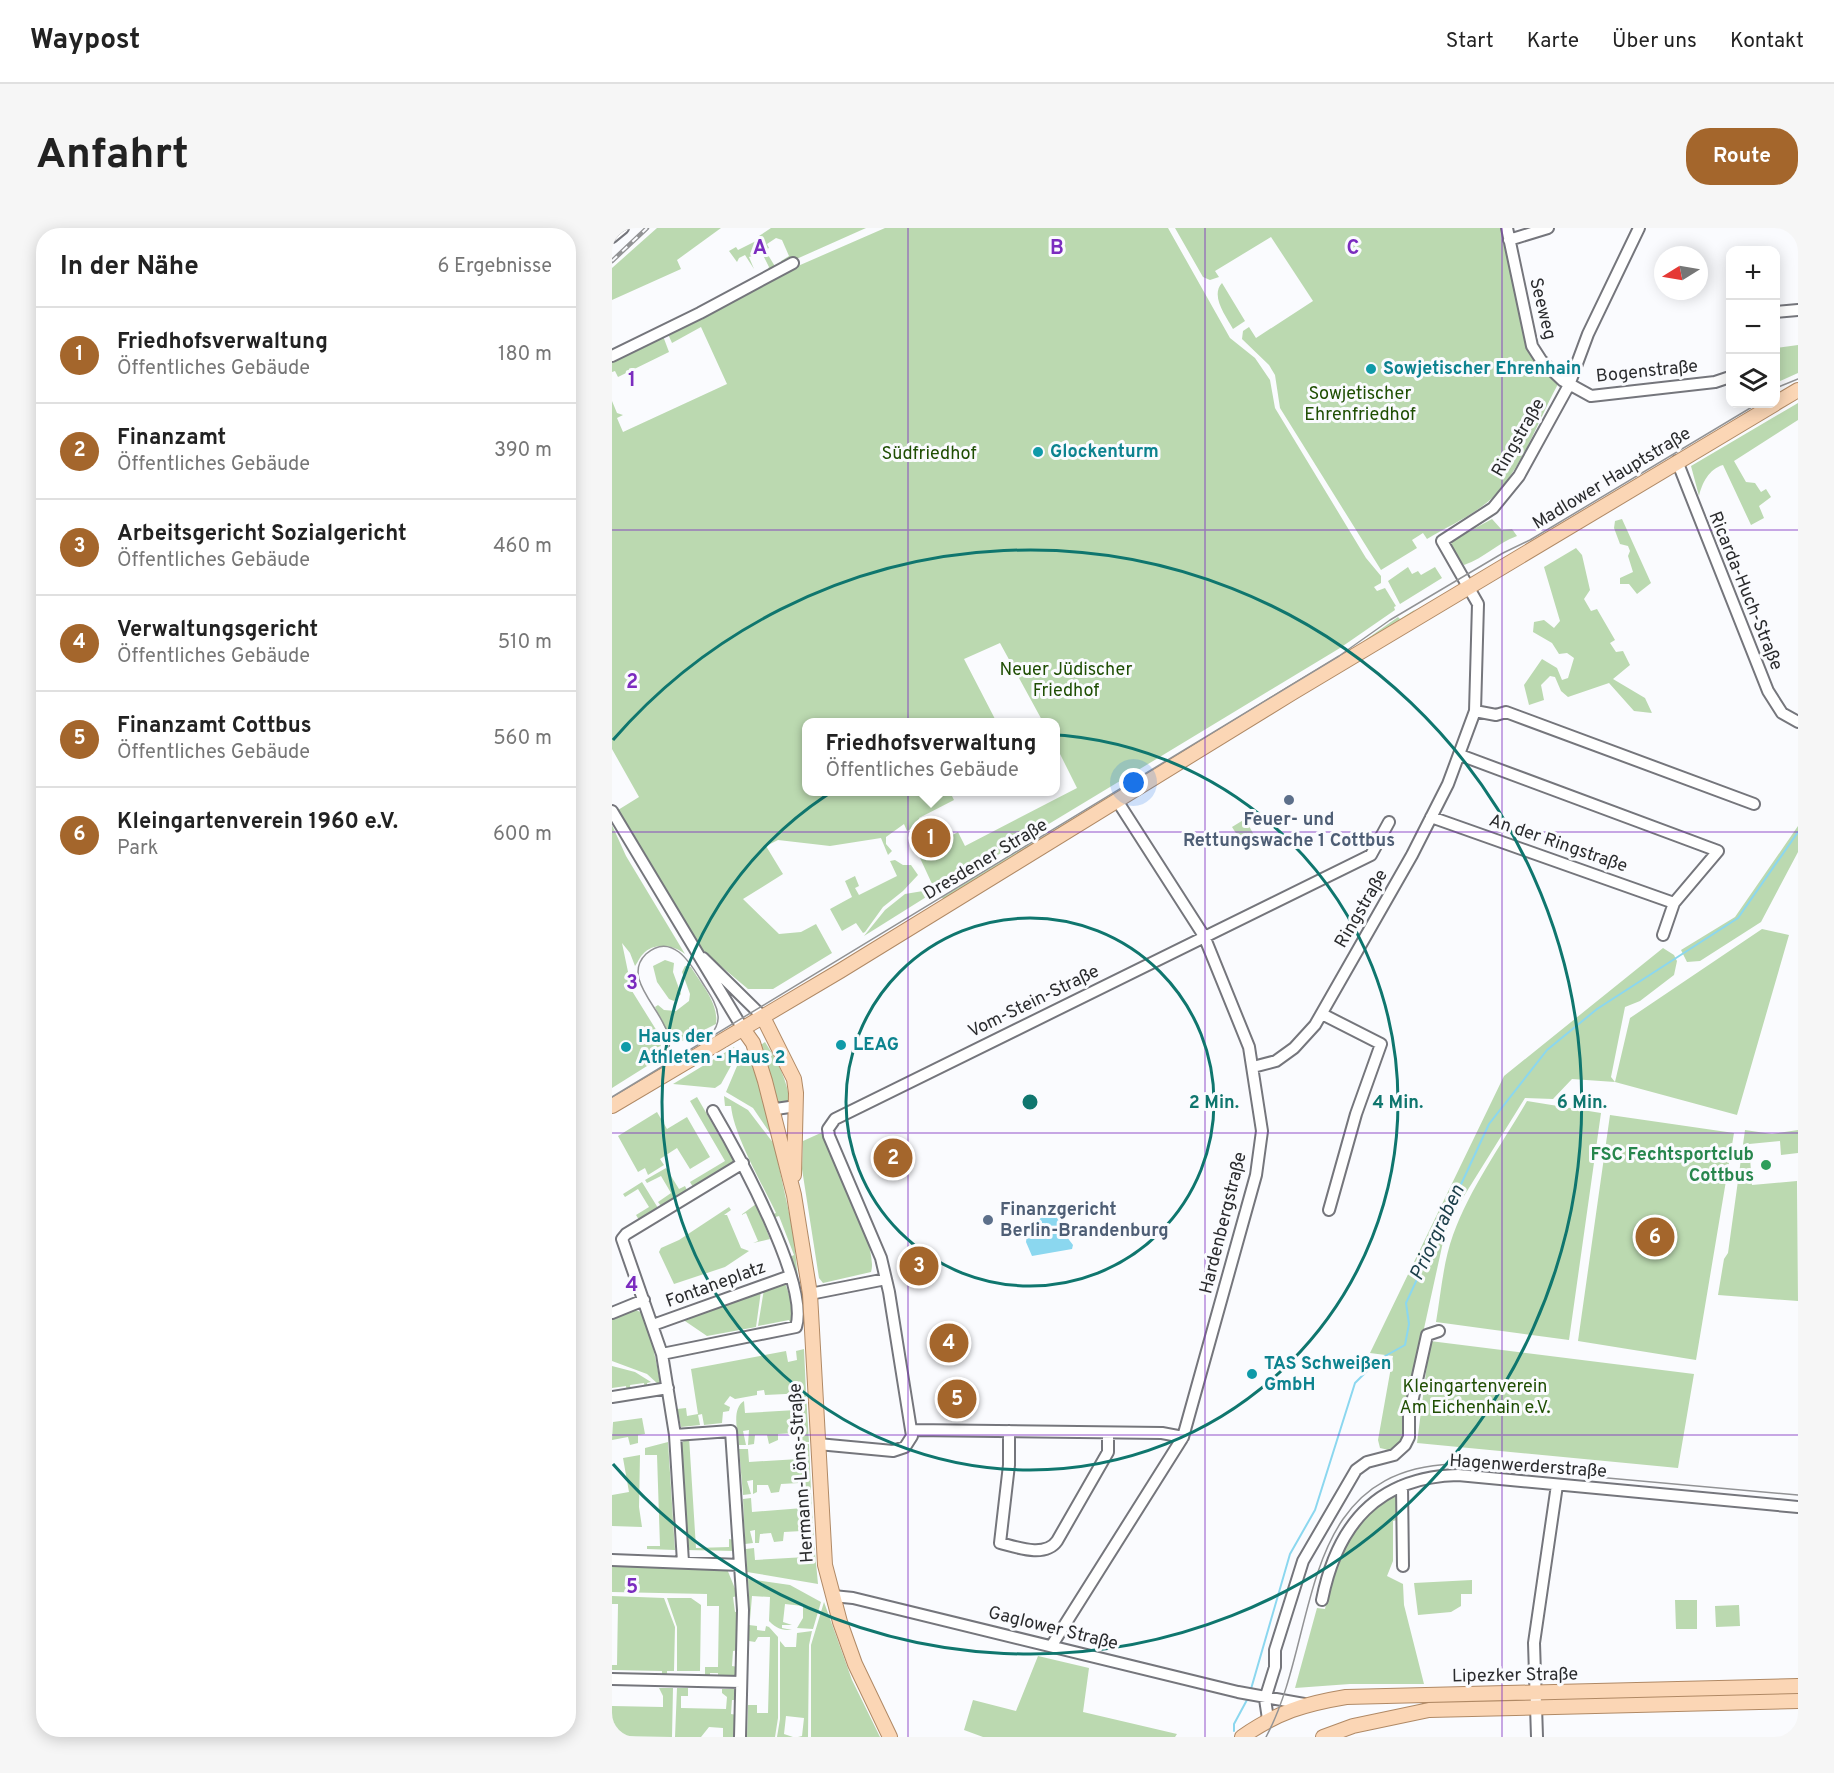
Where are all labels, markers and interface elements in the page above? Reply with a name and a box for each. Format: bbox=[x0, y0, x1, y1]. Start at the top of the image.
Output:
text: Waypost bbox=[30, 23, 140, 59]
text: Start bbox=[1446, 28, 1494, 55]
text: Karte bbox=[1527, 28, 1579, 55]
text: Über uns bbox=[1612, 28, 1697, 55]
text: Kontakt bbox=[1730, 28, 1804, 55]
button: Route bbox=[1686, 128, 1798, 185]
text: Anfahrt bbox=[36, 130, 189, 183]
text: A bbox=[753, 236, 767, 262]
text: B bbox=[1050, 236, 1064, 262]
text: C bbox=[1347, 236, 1359, 262]
north arrow bbox=[1654, 246, 1708, 300]
map controls bbox=[1726, 246, 1780, 408]
button: + bbox=[1726, 246, 1780, 300]
text: In der Nähe bbox=[60, 251, 199, 284]
text: 6 Ergebnisse bbox=[437, 254, 552, 280]
street label: Seeweg bbox=[1523, 276, 1561, 342]
button: − bbox=[1726, 300, 1780, 354]
text: Friedhofsverwaltung bbox=[117, 329, 328, 356]
text: 1 bbox=[76, 342, 84, 368]
text: 180 m bbox=[498, 342, 552, 368]
button: layers bbox=[1726, 354, 1780, 408]
street label: Bogenstraße bbox=[1595, 355, 1699, 389]
text: Öffentliches Gebäude bbox=[117, 356, 310, 382]
place label: Sowjetischer Ehrenhain bbox=[1383, 358, 1582, 381]
marker: Sowjetischer Ehrenhain bbox=[1364, 362, 1378, 376]
text: 1 bbox=[628, 368, 636, 394]
park label: Sowjetischer Ehrenfriedhof bbox=[1304, 383, 1416, 427]
street label: Ringstraße bbox=[1487, 395, 1551, 481]
street label: Madlower Hauptstraße bbox=[1529, 423, 1695, 535]
text: Finanzamt bbox=[117, 425, 226, 452]
text: 2 bbox=[73, 438, 86, 464]
text: 390 m bbox=[494, 438, 552, 464]
place label: Glockenturm bbox=[1050, 441, 1159, 464]
park label: Südfriedhof bbox=[882, 443, 976, 466]
marker: Glockenturm bbox=[1031, 445, 1045, 459]
text: Öffentliches Gebäude bbox=[117, 452, 310, 478]
street label: Ricarda-Huch-Straße bbox=[1703, 508, 1787, 674]
text: Arbeitsgericht Sozialgericht bbox=[117, 521, 407, 548]
text: 3 bbox=[74, 534, 86, 560]
text: 460 m bbox=[493, 534, 552, 560]
text: Öffentliches Gebäude bbox=[117, 548, 310, 574]
text: Verwaltungsgericht bbox=[117, 617, 318, 644]
text: 4 bbox=[73, 630, 86, 656]
text: 510 m bbox=[498, 630, 552, 656]
text: Öffentliches Gebäude bbox=[117, 644, 310, 670]
park label: Neuer Jüdischer Friedhof bbox=[1000, 659, 1132, 703]
text: 2 bbox=[626, 670, 638, 696]
text: Finanzamt Cottbus bbox=[117, 713, 312, 740]
popup bbox=[802, 718, 1060, 796]
text: 5 bbox=[73, 726, 86, 752]
text: 560 m bbox=[493, 726, 552, 752]
text: Friedhofsverwaltung bbox=[826, 731, 1036, 758]
text: Öffentliches Gebäude bbox=[117, 740, 310, 766]
text: Öffentliches Gebäude bbox=[826, 758, 1019, 784]
your location bbox=[1119, 768, 1148, 797]
marker: Feuer- und Rettungswache 1 Cottbus bbox=[1282, 793, 1296, 807]
text: Kleingartenverein 1960 e.V. bbox=[117, 809, 398, 836]
place label: Feuer- und Rettungswache 1 Cottbus bbox=[1183, 809, 1395, 853]
street label: An der Ringstraße bbox=[1486, 810, 1630, 878]
street label: Dresdener Straße bbox=[920, 814, 1052, 906]
pin: 1 bbox=[912, 816, 950, 860]
text: 6 bbox=[73, 822, 86, 848]
text: 600 m bbox=[493, 822, 552, 848]
text: Park bbox=[117, 836, 158, 862]
street label: Ringstraße bbox=[1330, 866, 1394, 952]
street label: Vom-Stein-Straße bbox=[965, 960, 1103, 1044]
text: 3 bbox=[626, 971, 638, 997]
place label: Haus der Athleten - Haus 2 bbox=[638, 1026, 785, 1070]
place label: LEAG bbox=[853, 1034, 899, 1057]
marker: LEAG bbox=[834, 1038, 848, 1052]
marker: Haus der Athleten - Haus 2 bbox=[619, 1040, 633, 1054]
centre of rings bbox=[1020, 1092, 1040, 1112]
text: 2 Min. bbox=[1189, 1092, 1239, 1115]
text: 4 Min. bbox=[1373, 1092, 1423, 1115]
text: 6 Min. bbox=[1557, 1092, 1607, 1115]
pin: 2 bbox=[874, 1136, 912, 1180]
place label: FSC Fechtsportclub Cottbus bbox=[1591, 1144, 1754, 1188]
street label: Hardenbergstraße bbox=[1195, 1150, 1253, 1296]
marker: FSC Fechtsportclub Cottbus bbox=[1759, 1158, 1773, 1172]
water label: Priorgraben bbox=[1405, 1181, 1472, 1285]
place label: Finanzgericht Berlin-Brandenburg bbox=[1000, 1199, 1169, 1243]
marker: Finanzgericht Berlin-Brandenburg bbox=[981, 1213, 995, 1227]
pin: 6 bbox=[1636, 1214, 1674, 1260]
pin: 3 bbox=[900, 1244, 938, 1288]
street label: Fontaneplatz bbox=[663, 1256, 769, 1314]
text: 4 bbox=[626, 1273, 638, 1299]
pin: 4 bbox=[930, 1320, 968, 1366]
place label: TAS Schweißen GmbH bbox=[1264, 1353, 1391, 1397]
marker: TAS Schweißen GmbH bbox=[1245, 1367, 1259, 1381]
pin: 5 bbox=[938, 1376, 976, 1422]
park label: Kleingartenverein Am Eichenhain e.V. bbox=[1399, 1376, 1551, 1420]
street label: Hermann-Löns-Straße bbox=[784, 1382, 820, 1564]
street label: Hagenwerderstraße bbox=[1449, 1450, 1607, 1484]
text: 5 bbox=[626, 1575, 638, 1601]
street label: Gaglower Straße bbox=[986, 1602, 1120, 1656]
street label: Lipezker Straße bbox=[1452, 1663, 1578, 1689]

